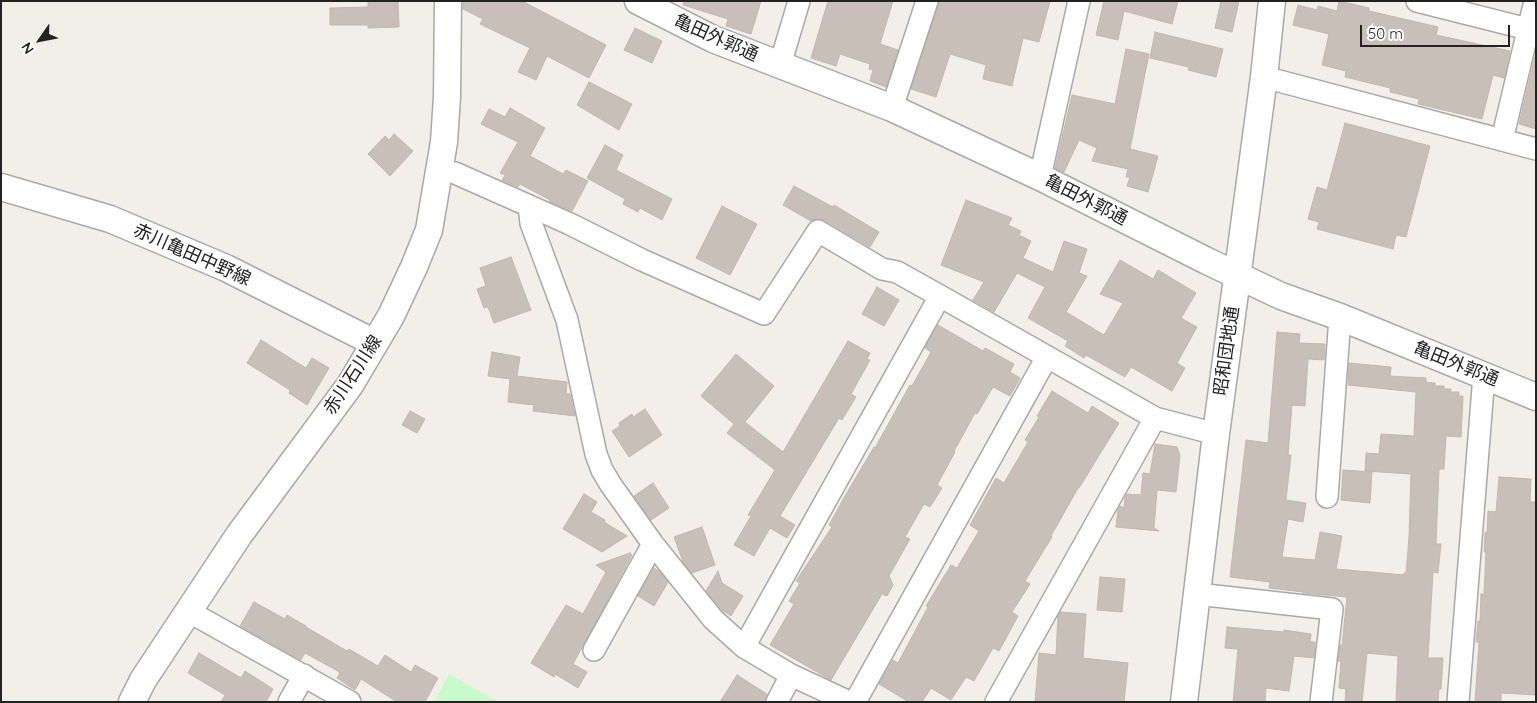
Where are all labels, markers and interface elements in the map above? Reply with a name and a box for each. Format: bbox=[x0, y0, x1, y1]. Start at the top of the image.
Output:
street label: 亀田外郭通 bbox=[670, 10, 762, 66]
north arrow bbox=[15, 15, 65, 65]
scale bar bbox=[1362, 15, 1512, 47]
text: 50 m bbox=[1368, 24, 1403, 43]
text: N bbox=[17, 39, 38, 57]
street label: 亀田外郭通 bbox=[1041, 170, 1131, 230]
street label: 赤川亀田中野線 bbox=[130, 220, 254, 290]
street label: 昭和団地通 bbox=[1210, 305, 1244, 397]
street label: 赤川石川線 bbox=[319, 331, 387, 419]
street label: 亀田外郭通 bbox=[1410, 337, 1502, 391]

